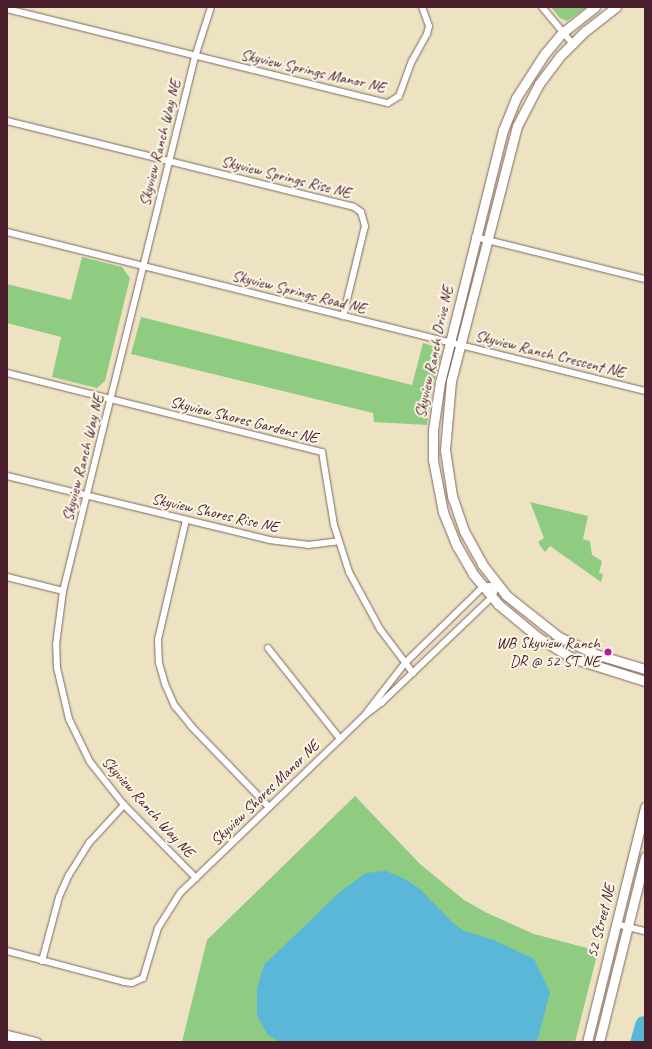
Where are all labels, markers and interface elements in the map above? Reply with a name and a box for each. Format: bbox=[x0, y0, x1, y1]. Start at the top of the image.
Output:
street label: Skyview Springs Manor NE bbox=[238, 45, 388, 97]
street label: Skyview Ranch Way NE bbox=[135, 78, 185, 208]
street label: Skyview Springs Rise NE bbox=[219, 151, 353, 203]
street label: Skyview Springs Road NE bbox=[230, 266, 368, 318]
street label: Skyview Ranch Drive NE bbox=[411, 284, 457, 420]
street label: Skyview Ranch Crescent NE bbox=[473, 326, 627, 382]
street label: Skyview Shores Gardens NE bbox=[167, 392, 321, 448]
street label: Skyview Ranch Way NE bbox=[58, 393, 108, 523]
street label: Skyview Shores Rise NE bbox=[149, 489, 281, 537]
place label: WB Skyview Ranch DR @ 52 ST NE bbox=[496, 633, 600, 671]
marker: WB Skyview Ranch DR @ 52 ST NE bbox=[603, 647, 613, 657]
street label: Skyview Shores Manor NE bbox=[206, 736, 324, 850]
street label: Skyview Ranch Way NE bbox=[97, 752, 199, 862]
street label: 52 Street NE bbox=[583, 882, 619, 960]

